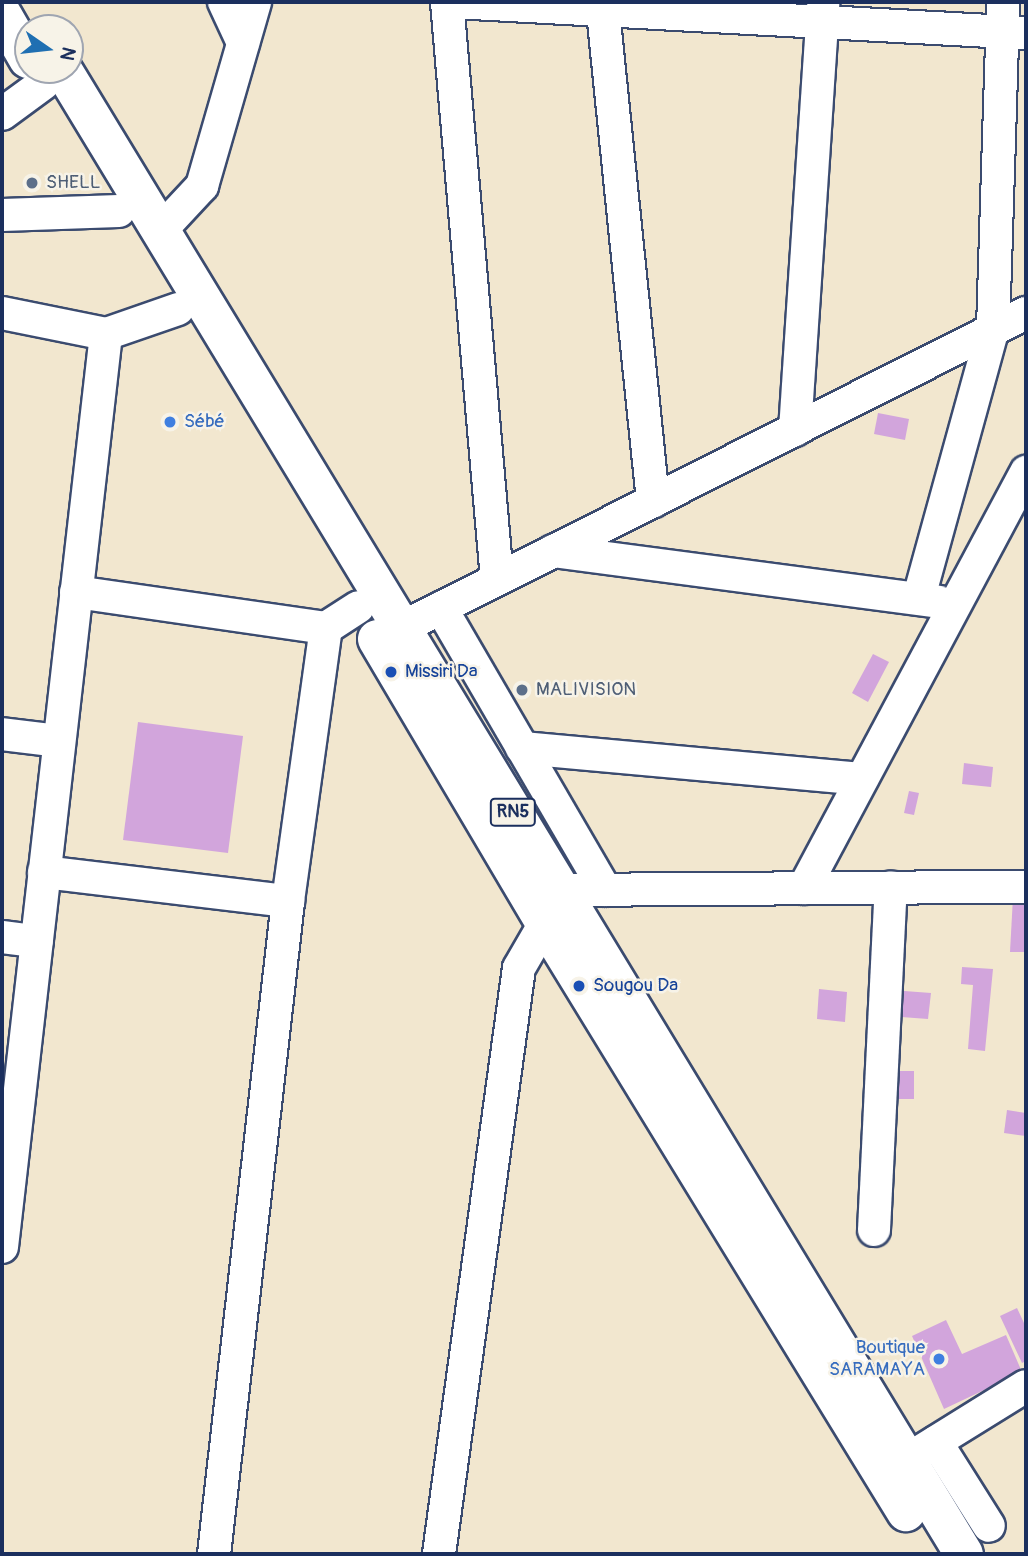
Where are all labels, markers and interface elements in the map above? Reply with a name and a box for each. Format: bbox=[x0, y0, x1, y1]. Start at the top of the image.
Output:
north arrow bbox=[14, 14, 84, 84]
text: N bbox=[54, 44, 81, 63]
place label: SHELL bbox=[46, 172, 100, 194]
marker: SHELL bbox=[24, 175, 40, 191]
place label: Sébé bbox=[184, 411, 225, 433]
marker: Sébé bbox=[162, 414, 178, 430]
place label: Missiri Da bbox=[405, 661, 477, 683]
marker: Missiri Da bbox=[383, 664, 399, 680]
place label: MALIVISION bbox=[536, 679, 636, 701]
marker: MALIVISION bbox=[514, 682, 530, 698]
road number: RN5 bbox=[489, 798, 538, 826]
place label: Sougou Da bbox=[593, 975, 678, 997]
marker: Sougou Da bbox=[571, 978, 587, 994]
place label: Boutique SARAMAYA bbox=[829, 1337, 925, 1381]
marker: Boutique SARAMAYA bbox=[931, 1351, 947, 1367]

